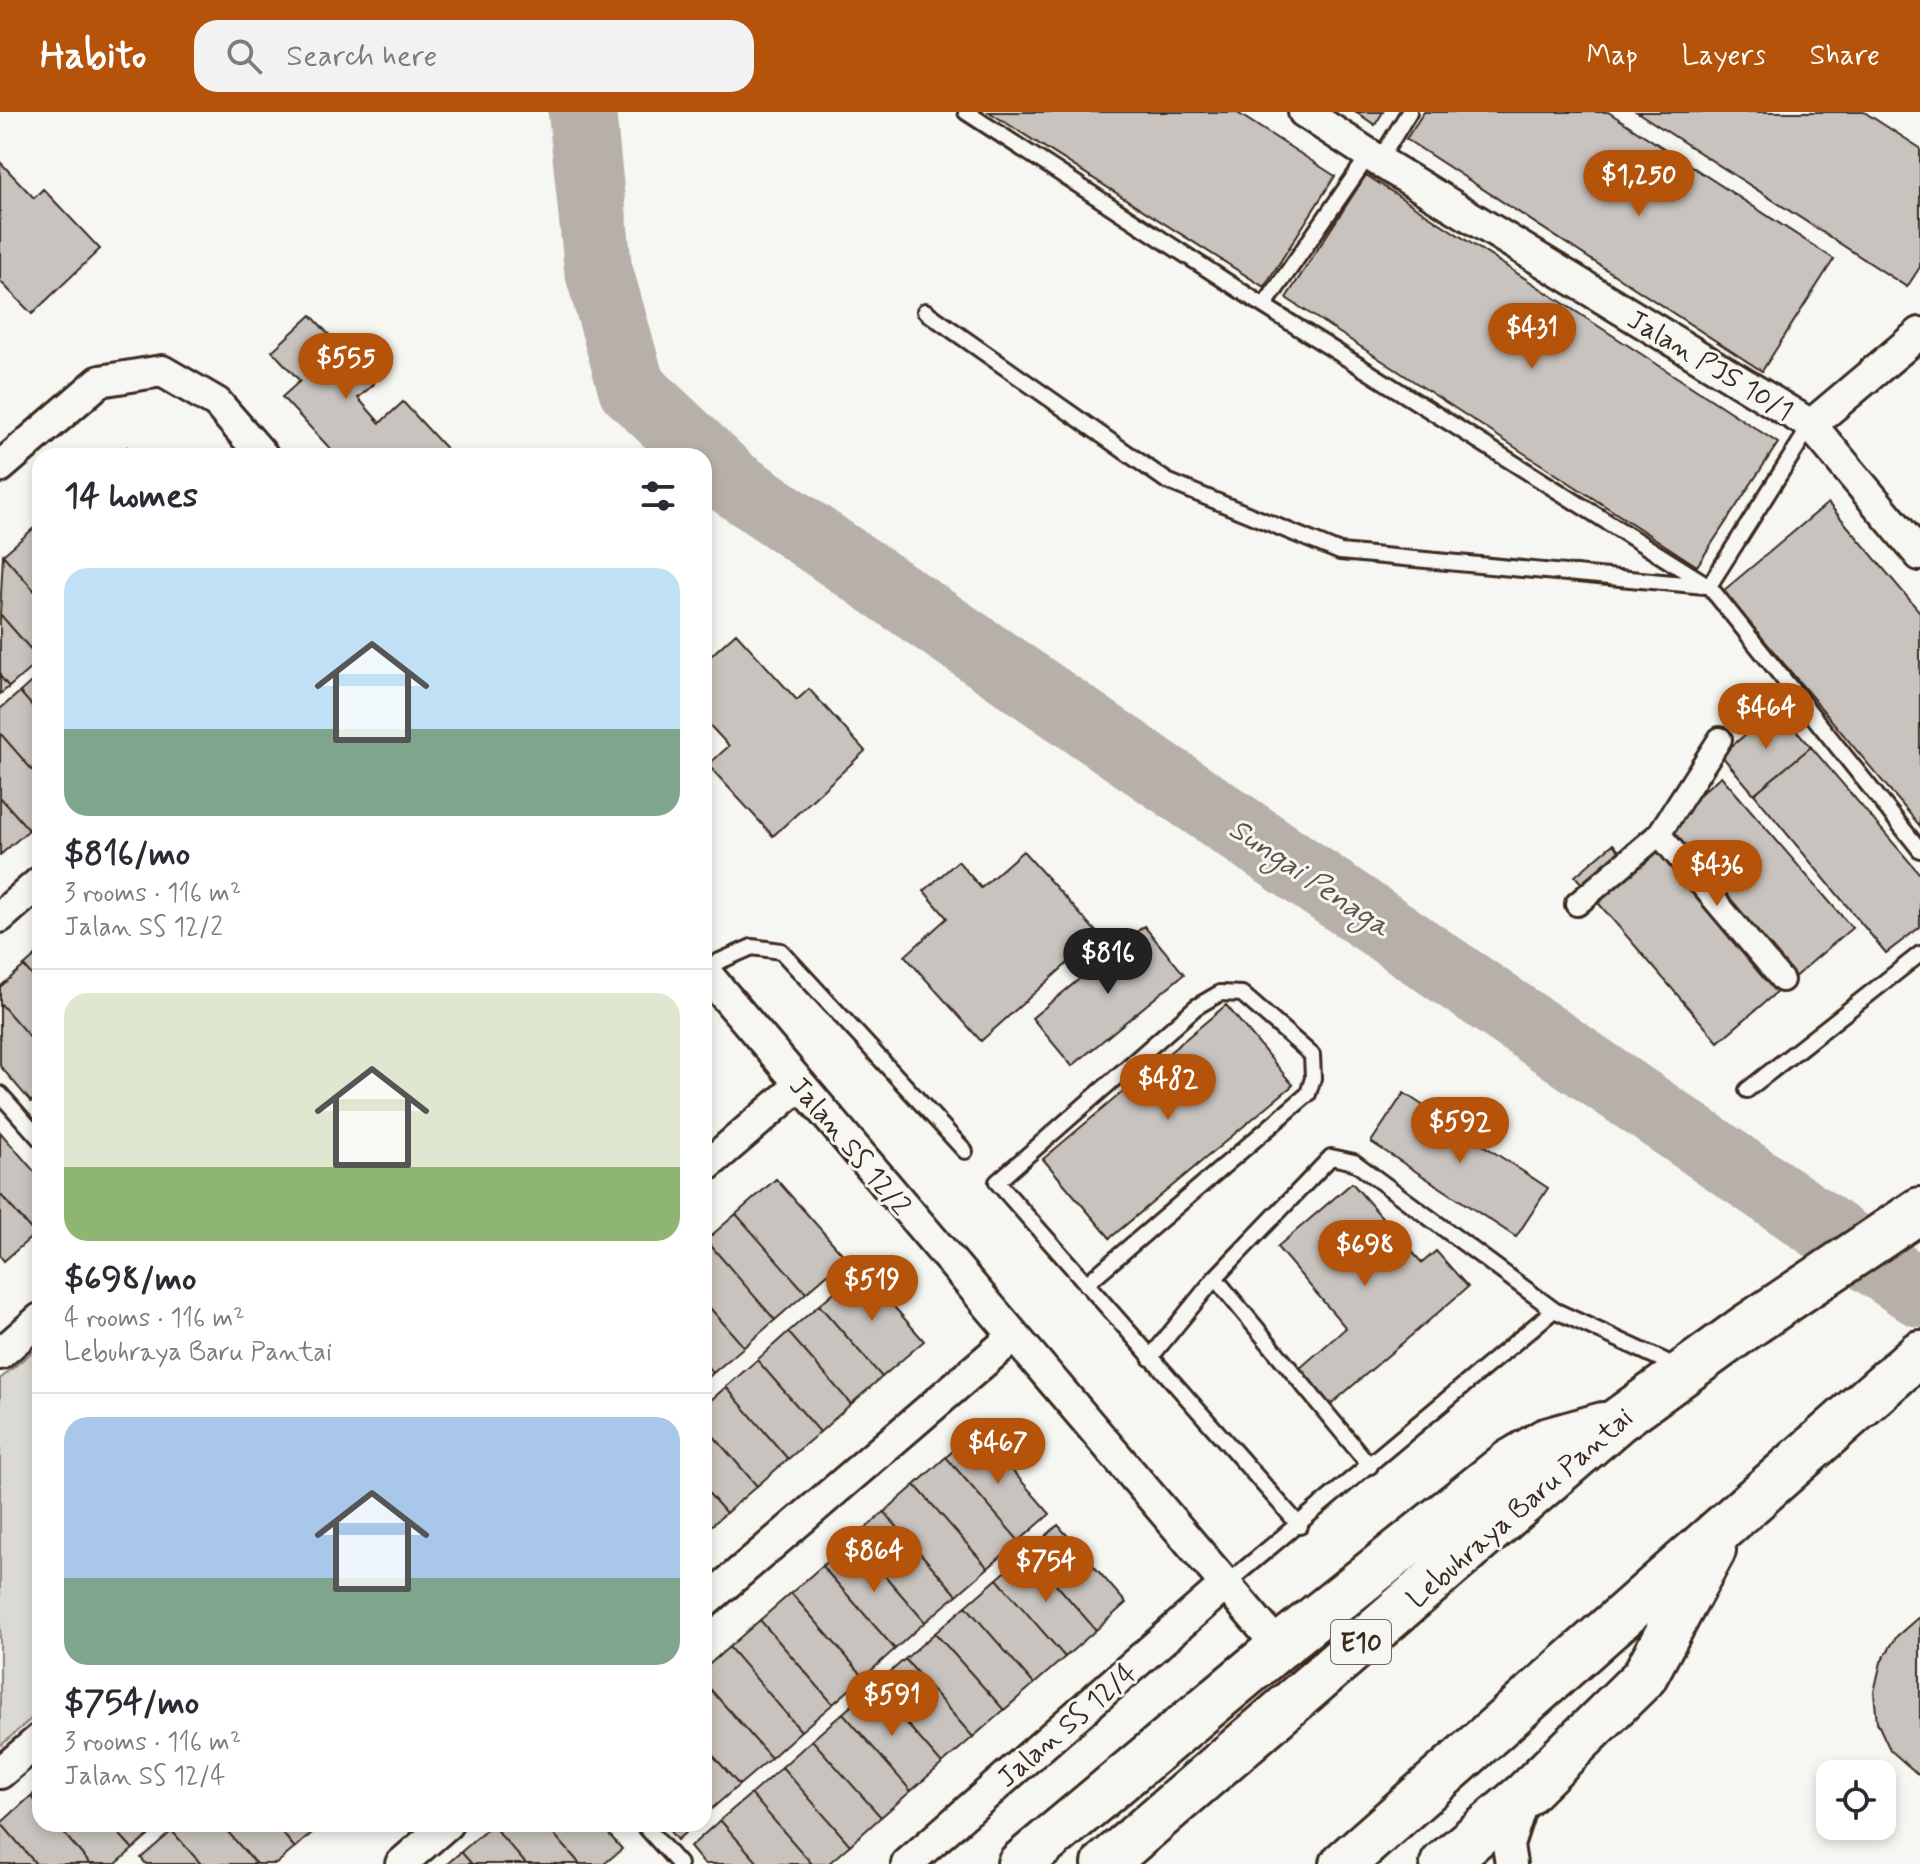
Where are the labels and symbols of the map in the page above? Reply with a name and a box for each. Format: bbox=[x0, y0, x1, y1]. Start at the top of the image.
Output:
pin: $1,250 bbox=[1574, 150, 1704, 218]
street label: Jalan PJS 10/1 bbox=[1620, 302, 1800, 430]
pin: $431 bbox=[1485, 303, 1579, 371]
pin: $555 bbox=[299, 333, 393, 401]
pin: $464 bbox=[1719, 683, 1813, 751]
water label: Sungai Penaga bbox=[1219, 810, 1398, 949]
pin: $436 bbox=[1670, 840, 1764, 908]
pin: $816 bbox=[1061, 928, 1155, 996]
pin: $482 bbox=[1121, 1054, 1215, 1122]
street label: Jalan SS 12/2 bbox=[780, 1069, 918, 1224]
pin: $592 bbox=[1413, 1097, 1507, 1165]
pin: $698 bbox=[1318, 1220, 1412, 1288]
pin: $519 bbox=[825, 1255, 919, 1323]
street label: Lebuhraya Baru Pantai bbox=[1400, 1400, 1642, 1617]
pin: $467 bbox=[951, 1418, 1045, 1486]
pin: $864 bbox=[827, 1526, 921, 1594]
pin: $754 bbox=[999, 1536, 1093, 1604]
road number: E10 bbox=[1331, 1620, 1391, 1664]
street label: Jalan SS 12/4 bbox=[990, 1655, 1145, 1797]
pin: $591 bbox=[845, 1670, 939, 1738]

